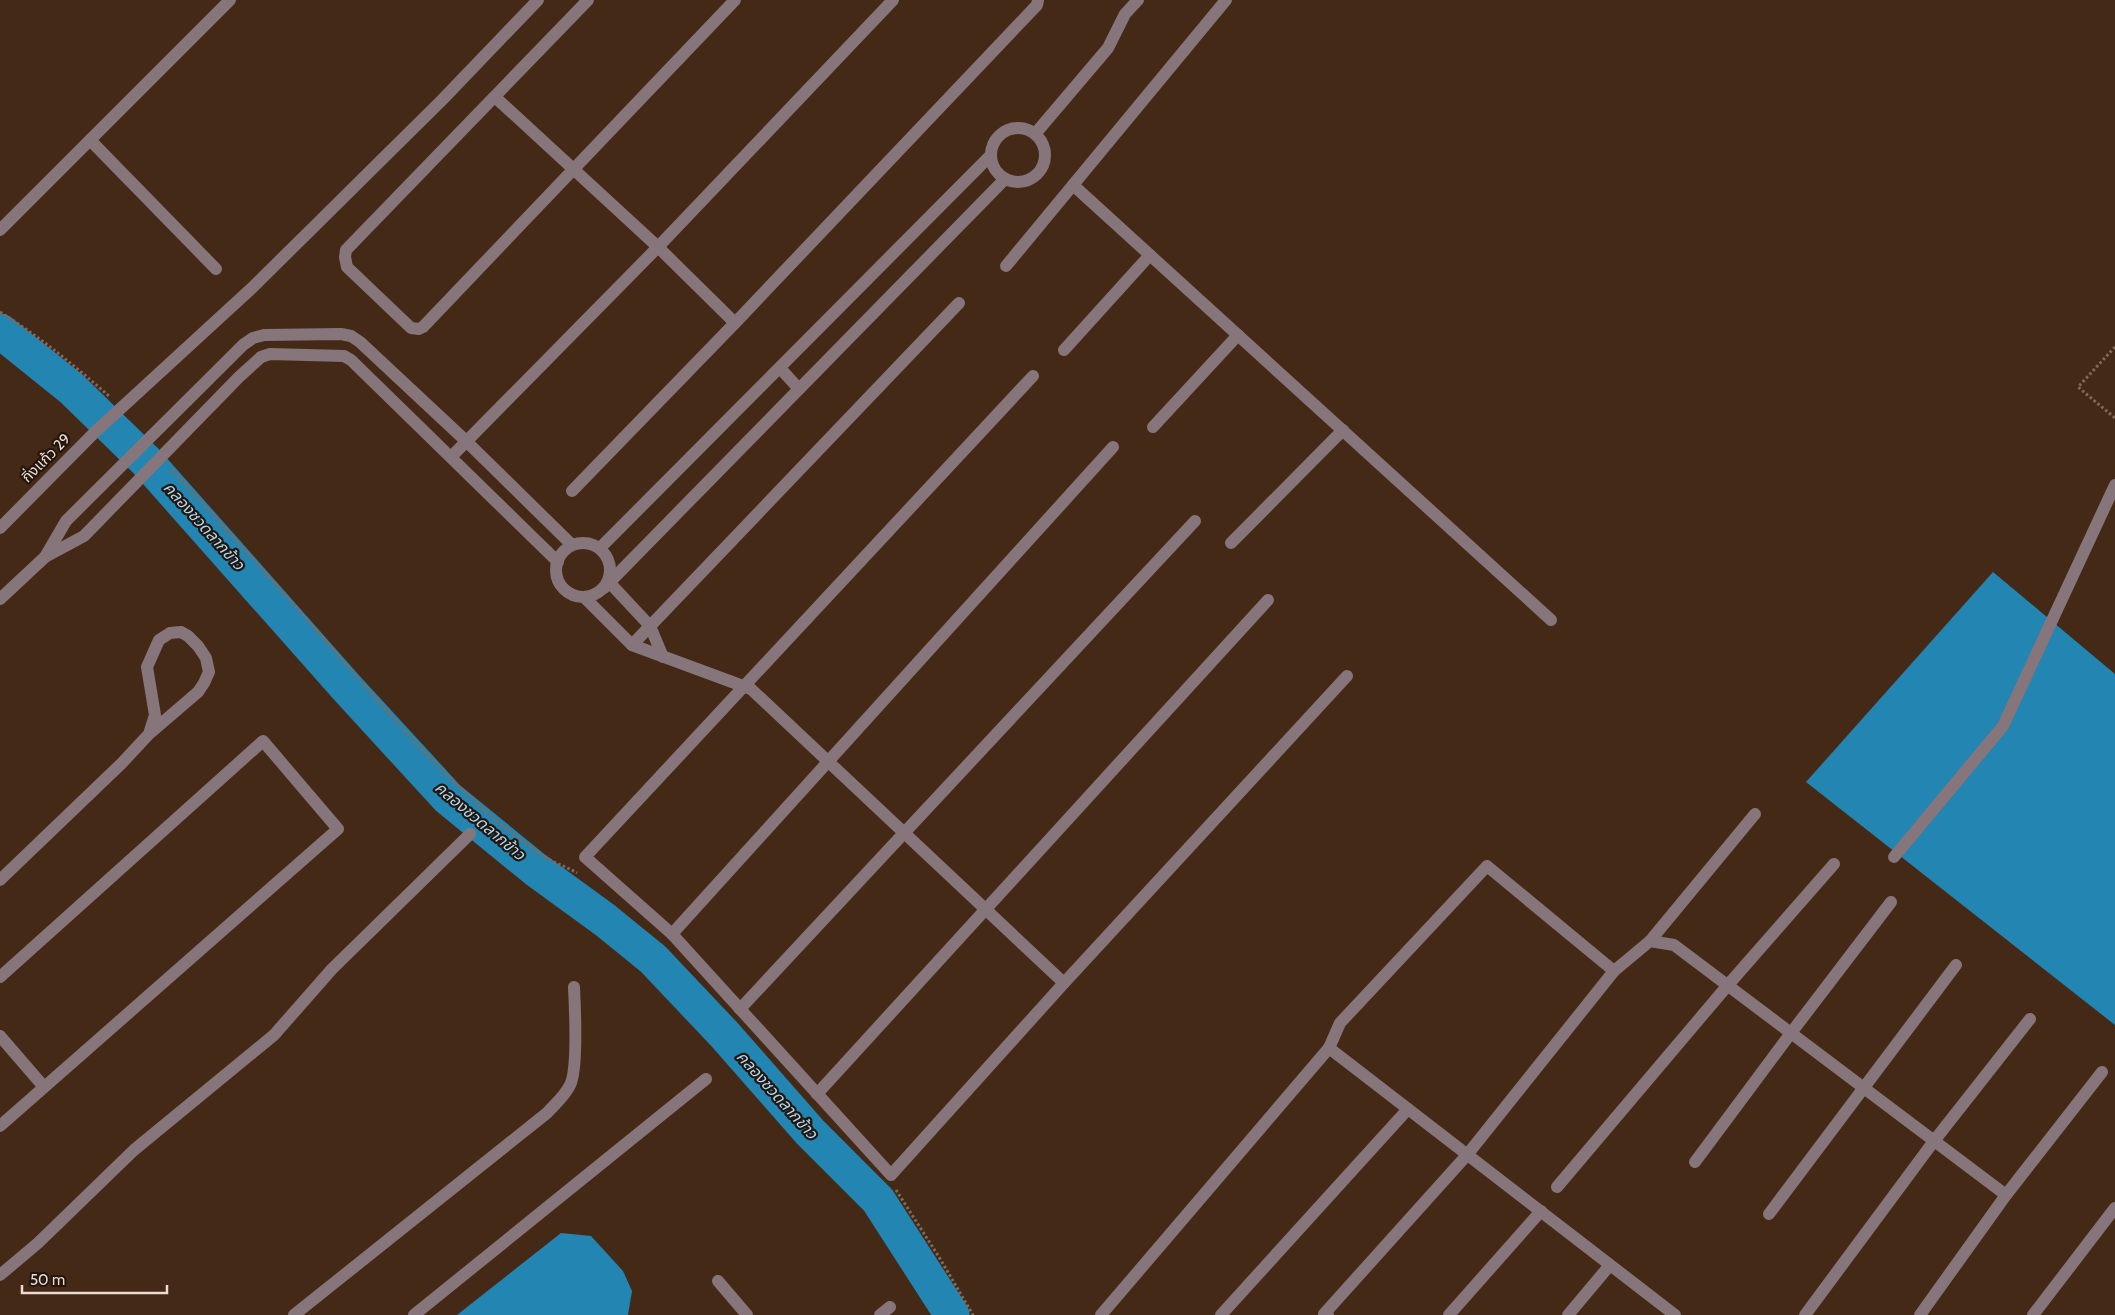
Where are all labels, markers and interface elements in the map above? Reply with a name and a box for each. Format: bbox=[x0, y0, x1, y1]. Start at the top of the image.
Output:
street label: กิ่งแก้ว 29 bbox=[17, 429, 74, 486]
water label: คลองชวดลากข้าว bbox=[160, 478, 249, 575]
water label: คลองชวดลากข้าว bbox=[431, 778, 530, 865]
water label: คลองชวดลากข้าว bbox=[733, 1047, 822, 1144]
scale bar bbox=[22, 1262, 168, 1294]
text: 50 m bbox=[30, 1271, 65, 1289]

